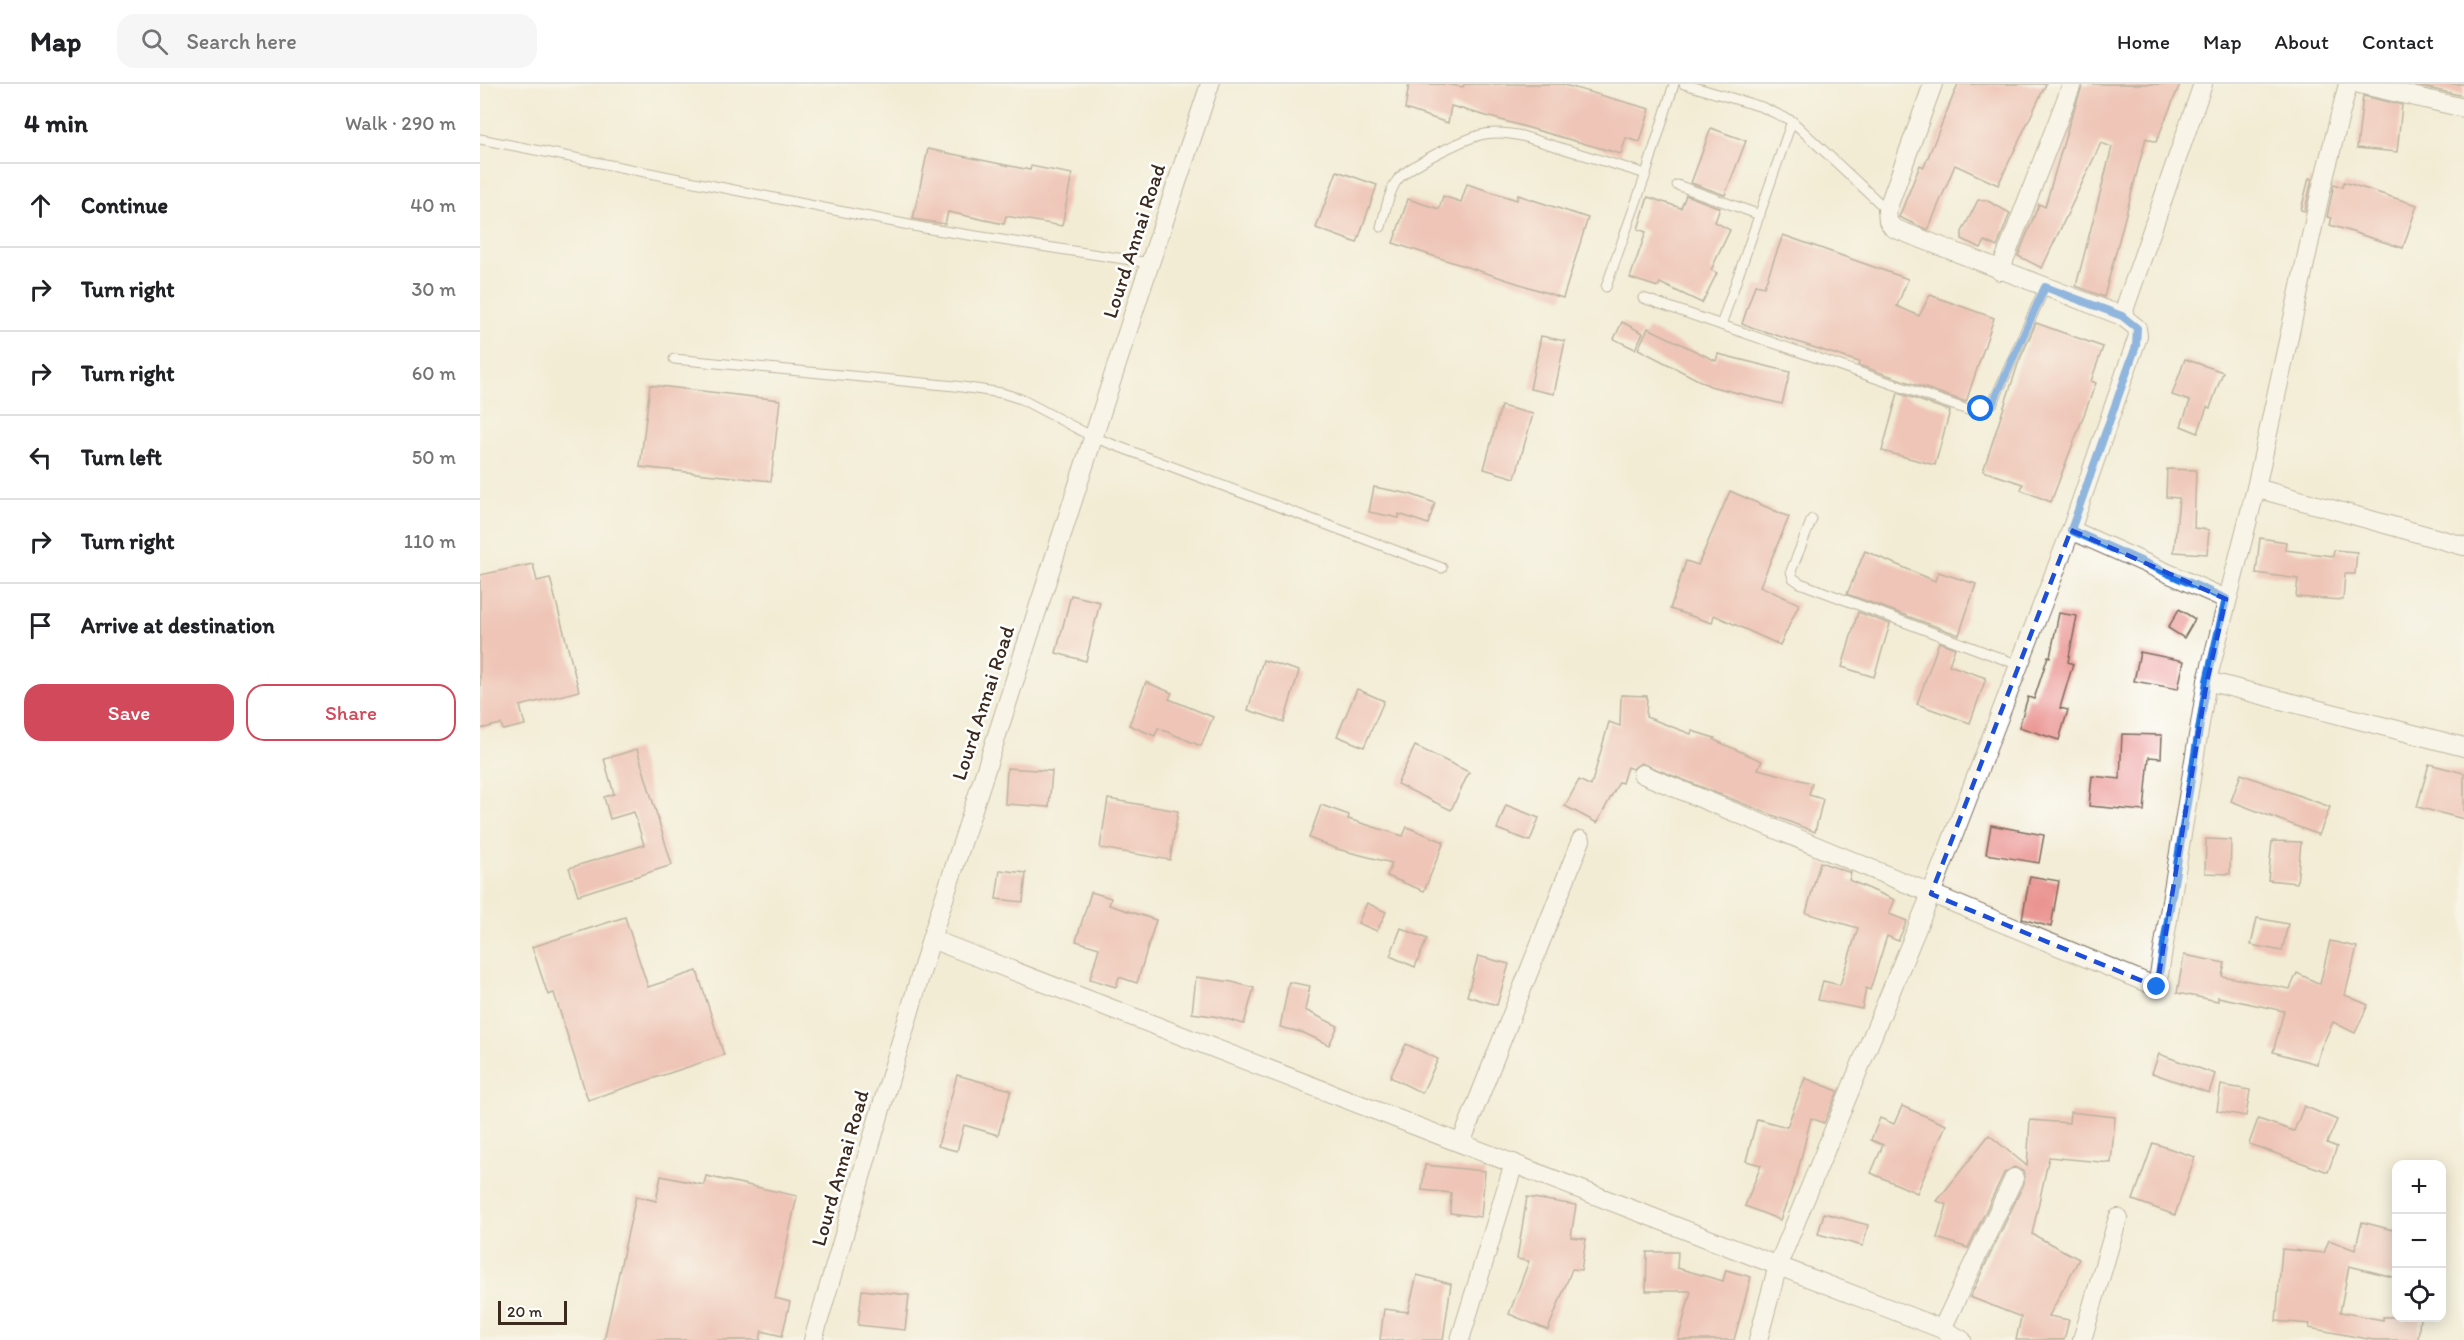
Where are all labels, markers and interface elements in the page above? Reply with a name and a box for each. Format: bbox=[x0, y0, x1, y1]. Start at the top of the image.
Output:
search box bbox=[117, 14, 537, 68]
text: Map bbox=[30, 24, 81, 58]
icon: search bbox=[138, 25, 171, 58]
text: Search here bbox=[186, 28, 297, 55]
text: Home bbox=[2117, 29, 2170, 54]
text: Map bbox=[2203, 29, 2242, 54]
text: About bbox=[2275, 29, 2329, 54]
text: Contact bbox=[2362, 29, 2434, 54]
text: 4 min bbox=[24, 107, 88, 139]
text: Walk · 290 m bbox=[345, 111, 456, 135]
street label: Lourd Annai Road bbox=[1097, 160, 1170, 321]
icon: ahead bbox=[24, 189, 57, 222]
text: Continue bbox=[81, 192, 168, 219]
text: 40 m bbox=[410, 193, 456, 217]
icon: right bbox=[24, 273, 57, 306]
text: Turn right bbox=[81, 276, 175, 303]
text: 30 m bbox=[411, 277, 456, 301]
icon: right bbox=[24, 357, 57, 390]
text: Turn right bbox=[81, 360, 175, 387]
text: 60 m bbox=[412, 361, 456, 385]
route start bbox=[1967, 395, 1993, 421]
icon: left bbox=[24, 441, 57, 474]
text: Turn left bbox=[81, 444, 162, 471]
text: 50 m bbox=[412, 445, 456, 469]
icon: right bbox=[24, 525, 57, 558]
text: Turn right bbox=[81, 528, 175, 555]
text: 110 m bbox=[404, 529, 456, 553]
icon: arrive bbox=[24, 609, 57, 642]
text: Arrive at destination bbox=[81, 612, 275, 639]
street label: Lourd Annai Road bbox=[946, 622, 1019, 783]
button: Save bbox=[24, 684, 234, 741]
button: Share bbox=[246, 684, 456, 741]
route end bbox=[2143, 973, 2169, 999]
street label: Lourd Annai Road bbox=[805, 1087, 874, 1249]
map controls bbox=[2392, 1160, 2446, 1322]
button: + bbox=[2392, 1160, 2446, 1214]
button: − bbox=[2392, 1214, 2446, 1268]
button: locate bbox=[2392, 1268, 2446, 1322]
scale bar bbox=[498, 1298, 567, 1326]
text: 20 m bbox=[507, 1302, 542, 1321]

